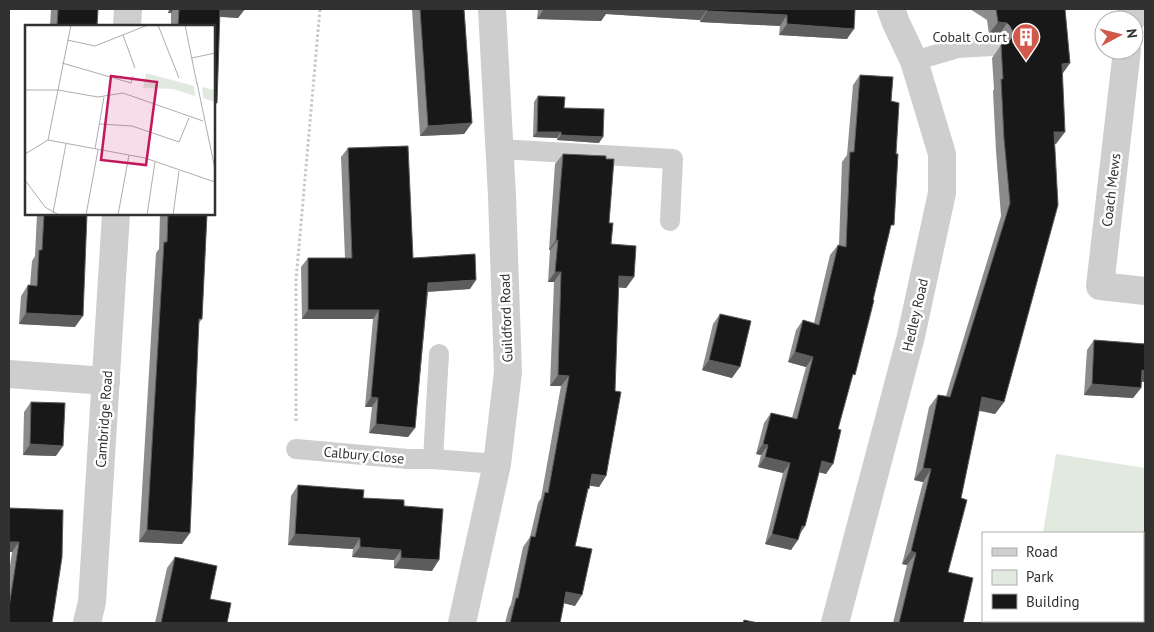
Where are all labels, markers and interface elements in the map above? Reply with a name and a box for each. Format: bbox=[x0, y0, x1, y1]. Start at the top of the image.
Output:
north arrow bbox=[1094, 10, 1144, 60]
building icon: Cobalt Court bbox=[1011, 22, 1041, 61]
inset map bbox=[25, 25, 215, 215]
place label: Cobalt Court bbox=[932, 28, 1007, 46]
text: N bbox=[1122, 28, 1141, 39]
street label: Coach Mews bbox=[1098, 152, 1124, 228]
street label: Guildford Road bbox=[495, 273, 517, 363]
street label: Hedley Road bbox=[898, 277, 932, 353]
street label: Cambridge Road bbox=[92, 370, 116, 468]
street label: Calbury Close bbox=[323, 443, 405, 467]
legend bbox=[982, 532, 1144, 622]
text: Road bbox=[1026, 542, 1058, 561]
text: Park bbox=[1026, 567, 1054, 586]
text: Building bbox=[1026, 592, 1080, 611]

